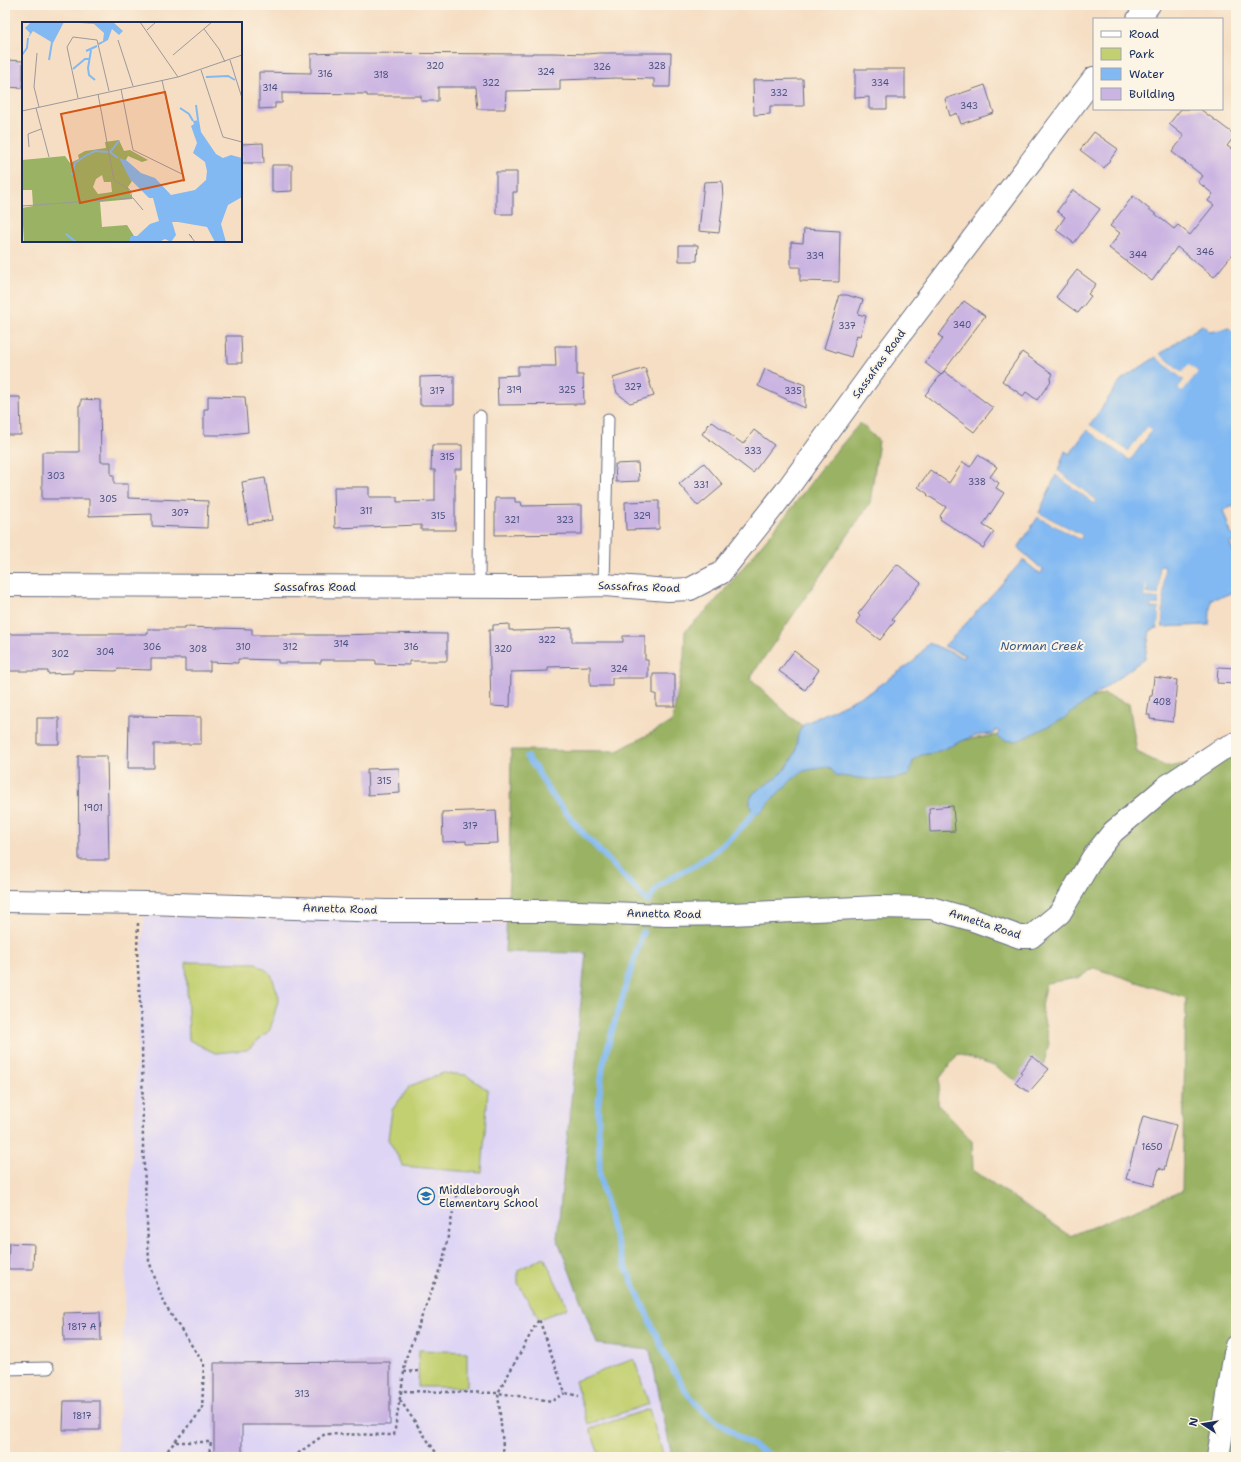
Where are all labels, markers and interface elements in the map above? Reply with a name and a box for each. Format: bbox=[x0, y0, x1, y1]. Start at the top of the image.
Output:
legend bbox=[1093, 18, 1223, 110]
inset map bbox=[22, 22, 242, 242]
text: Road bbox=[1129, 26, 1160, 42]
text: Park bbox=[1129, 46, 1155, 62]
house number: 320 bbox=[426, 60, 444, 72]
house number: 328 bbox=[648, 60, 666, 72]
house number: 326 bbox=[593, 61, 611, 73]
house number: 324 bbox=[537, 66, 555, 78]
text: Water bbox=[1129, 66, 1165, 82]
house number: 316 bbox=[317, 68, 333, 80]
house number: 318 bbox=[373, 69, 389, 81]
house number: 322 bbox=[482, 77, 500, 89]
house number: 334 bbox=[871, 77, 889, 89]
house number: 314 bbox=[262, 82, 278, 94]
text: Building bbox=[1129, 86, 1175, 102]
house number: 332 bbox=[770, 87, 788, 99]
house number: 343 bbox=[960, 100, 978, 112]
house number: 346 bbox=[1196, 246, 1214, 258]
house number: 344 bbox=[1129, 249, 1147, 261]
house number: 339 bbox=[806, 250, 824, 262]
house number: 340 bbox=[953, 319, 971, 331]
house number: 337 bbox=[838, 320, 856, 332]
street label: Sassafras Road bbox=[849, 326, 909, 402]
house number: 327 bbox=[624, 381, 642, 393]
house number: 319 bbox=[506, 384, 522, 396]
house number: 325 bbox=[558, 384, 576, 396]
house number: 317 bbox=[429, 385, 445, 397]
house number: 335 bbox=[784, 385, 802, 397]
house number: 333 bbox=[744, 445, 762, 457]
house number: 315 bbox=[440, 451, 454, 463]
house number: 303 bbox=[47, 470, 65, 482]
house number: 338 bbox=[968, 476, 986, 488]
house number: 331 bbox=[693, 479, 709, 491]
house number: 305 bbox=[99, 493, 117, 505]
house number: 311 bbox=[359, 505, 373, 517]
house number: 307 bbox=[171, 507, 189, 519]
house number: 315 bbox=[431, 510, 445, 522]
house number: 329 bbox=[633, 510, 651, 522]
house number: 321 bbox=[504, 514, 520, 526]
house number: 323 bbox=[556, 514, 574, 526]
street label: Sassafras Road bbox=[598, 578, 680, 596]
street label: Sassafras Road bbox=[274, 580, 356, 595]
house number: 322 bbox=[538, 634, 556, 646]
house number: 314 bbox=[333, 638, 349, 650]
water label: Norman Creek bbox=[1000, 638, 1084, 654]
house number: 306 bbox=[143, 641, 161, 653]
house number: 310 bbox=[235, 641, 251, 653]
house number: 312 bbox=[282, 641, 298, 653]
house number: 316 bbox=[403, 641, 419, 653]
house number: 308 bbox=[189, 643, 207, 655]
house number: 320 bbox=[494, 643, 512, 655]
house number: 304 bbox=[96, 646, 114, 658]
house number: 302 bbox=[51, 648, 69, 660]
house number: 324 bbox=[610, 663, 628, 675]
house number: 408 bbox=[1153, 696, 1171, 708]
house number: 315 bbox=[377, 775, 391, 787]
house number: 1901 bbox=[83, 802, 103, 814]
house number: 317 bbox=[462, 820, 478, 832]
street label: Annetta Road bbox=[302, 900, 378, 918]
street label: Annetta Road bbox=[947, 905, 1023, 943]
street label: Annetta Road bbox=[626, 906, 702, 922]
house number: 1650 bbox=[1141, 1141, 1163, 1153]
place label: Middleborough Elementary School bbox=[439, 1183, 539, 1211]
school or university icon: Middleborough Elementary School bbox=[416, 1186, 436, 1206]
house number: 1817 A bbox=[68, 1321, 97, 1333]
house number: 313 bbox=[294, 1388, 310, 1400]
north arrow bbox=[1183, 1404, 1223, 1444]
house number: 1817 bbox=[72, 1410, 92, 1422]
text: N bbox=[1185, 1416, 1202, 1428]

